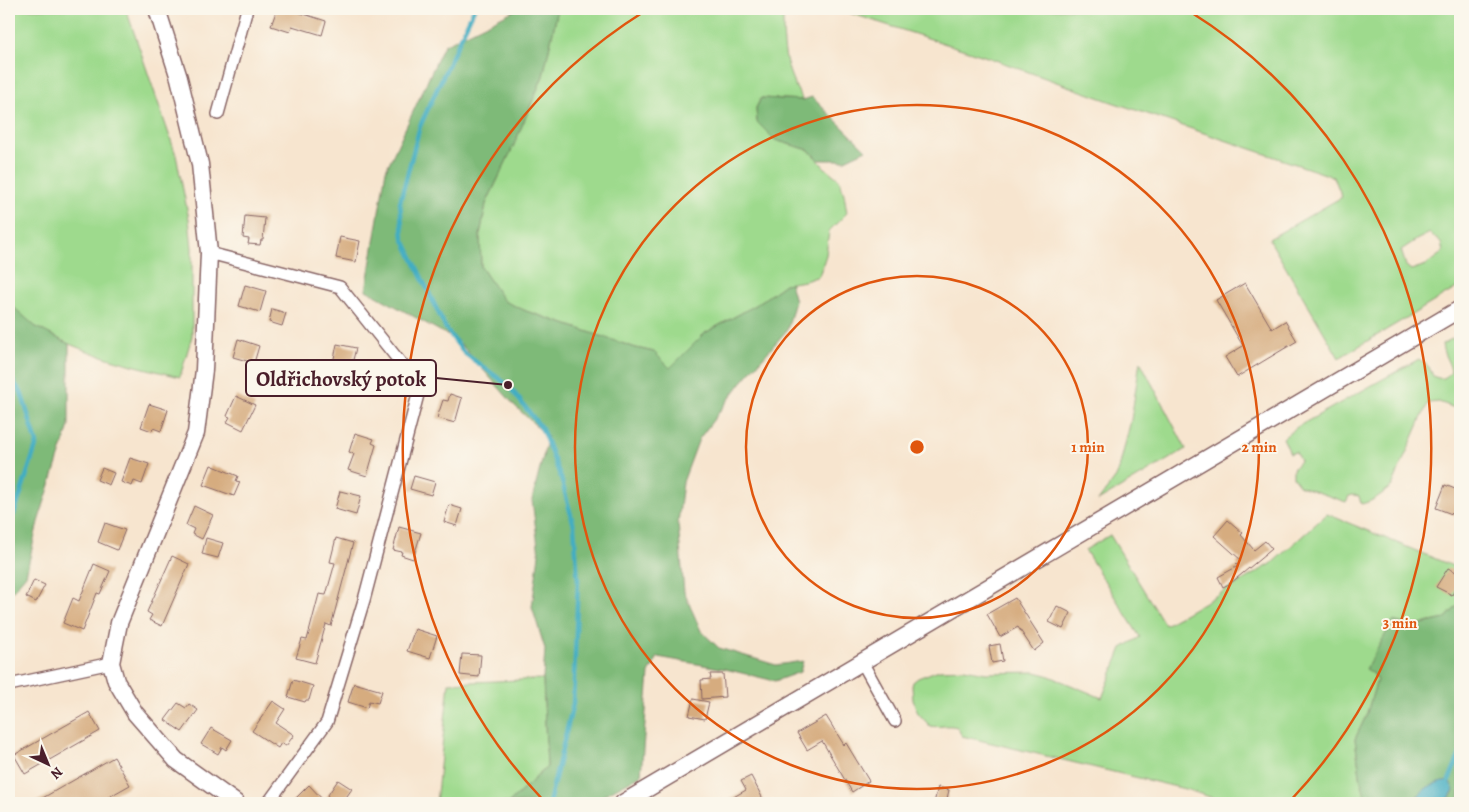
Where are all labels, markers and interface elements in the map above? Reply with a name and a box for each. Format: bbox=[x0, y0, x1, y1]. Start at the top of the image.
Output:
callout: Oldřichovský potok bbox=[246, 360, 436, 396]
text: Oldřichovský potok bbox=[256, 365, 426, 393]
text: 1 min bbox=[1071, 437, 1105, 457]
text: 2 min bbox=[1241, 437, 1277, 457]
centre of rings bbox=[908, 438, 926, 456]
text: 3 min bbox=[1383, 613, 1418, 633]
north arrow bbox=[22, 740, 72, 790]
text: N bbox=[46, 763, 67, 783]

